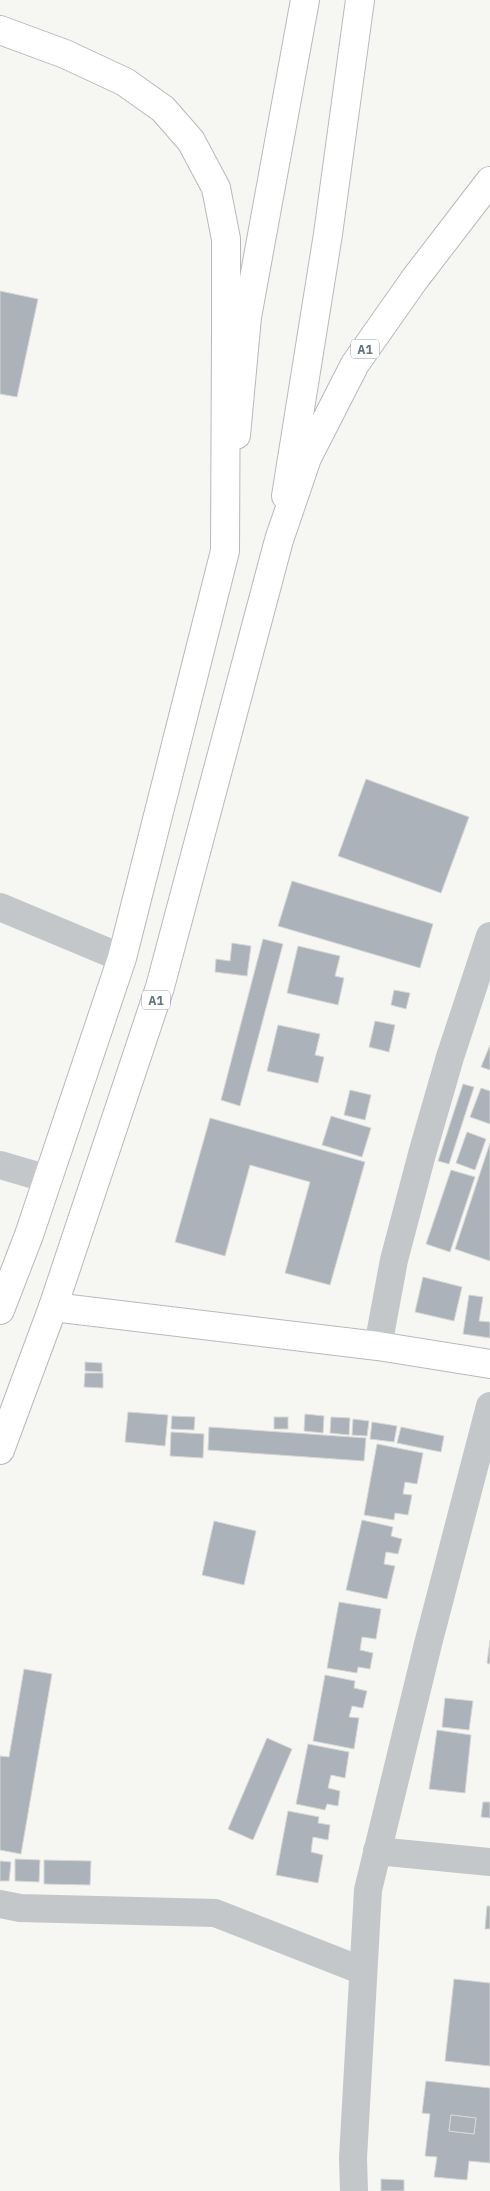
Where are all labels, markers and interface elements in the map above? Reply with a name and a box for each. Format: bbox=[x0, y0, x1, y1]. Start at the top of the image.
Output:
road number: A1 bbox=[351, 339, 379, 358]
road number: A1 bbox=[142, 990, 170, 1010]

